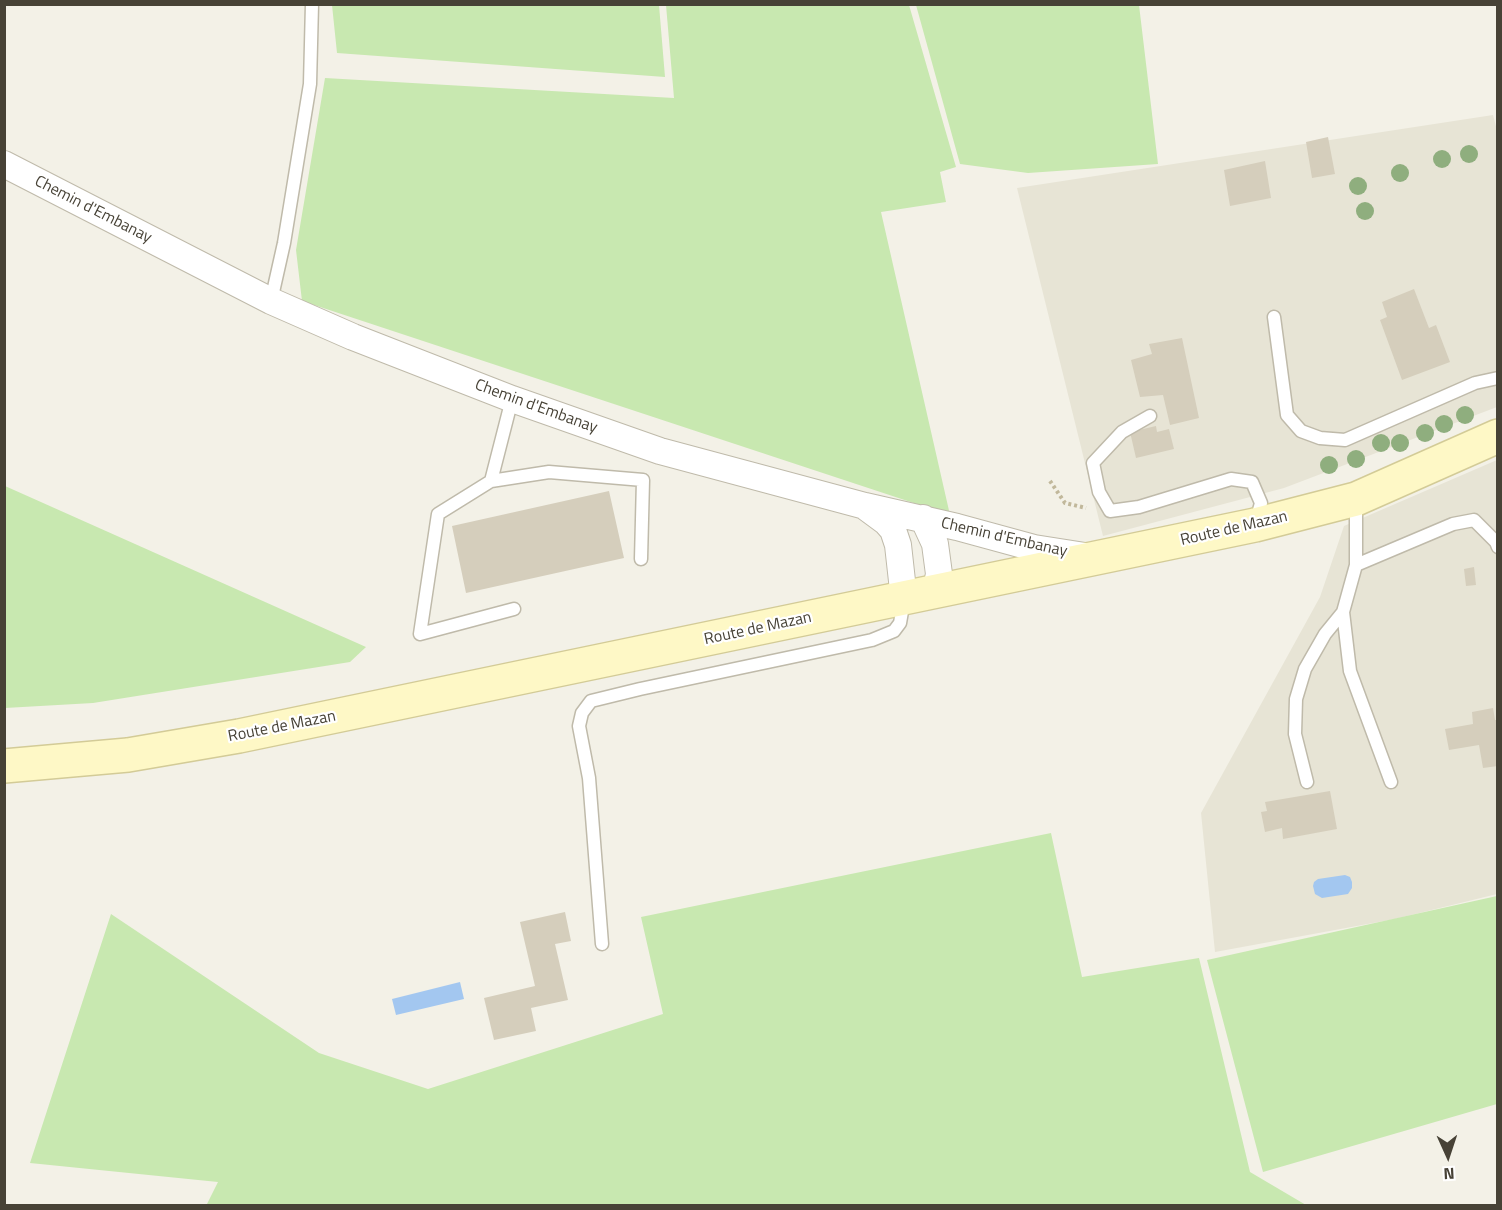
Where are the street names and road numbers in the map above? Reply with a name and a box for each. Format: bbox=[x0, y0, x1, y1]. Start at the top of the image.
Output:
street label: Chemin d'Embanay bbox=[31, 172, 155, 248]
street label: Chemin d'Embanay bbox=[472, 376, 600, 438]
street label: Route de Mazan bbox=[1179, 507, 1289, 551]
street label: Chemin d'Embanay bbox=[939, 514, 1069, 562]
street label: Route de Mazan bbox=[703, 608, 813, 650]
street label: Route de Mazan bbox=[227, 707, 337, 747]

